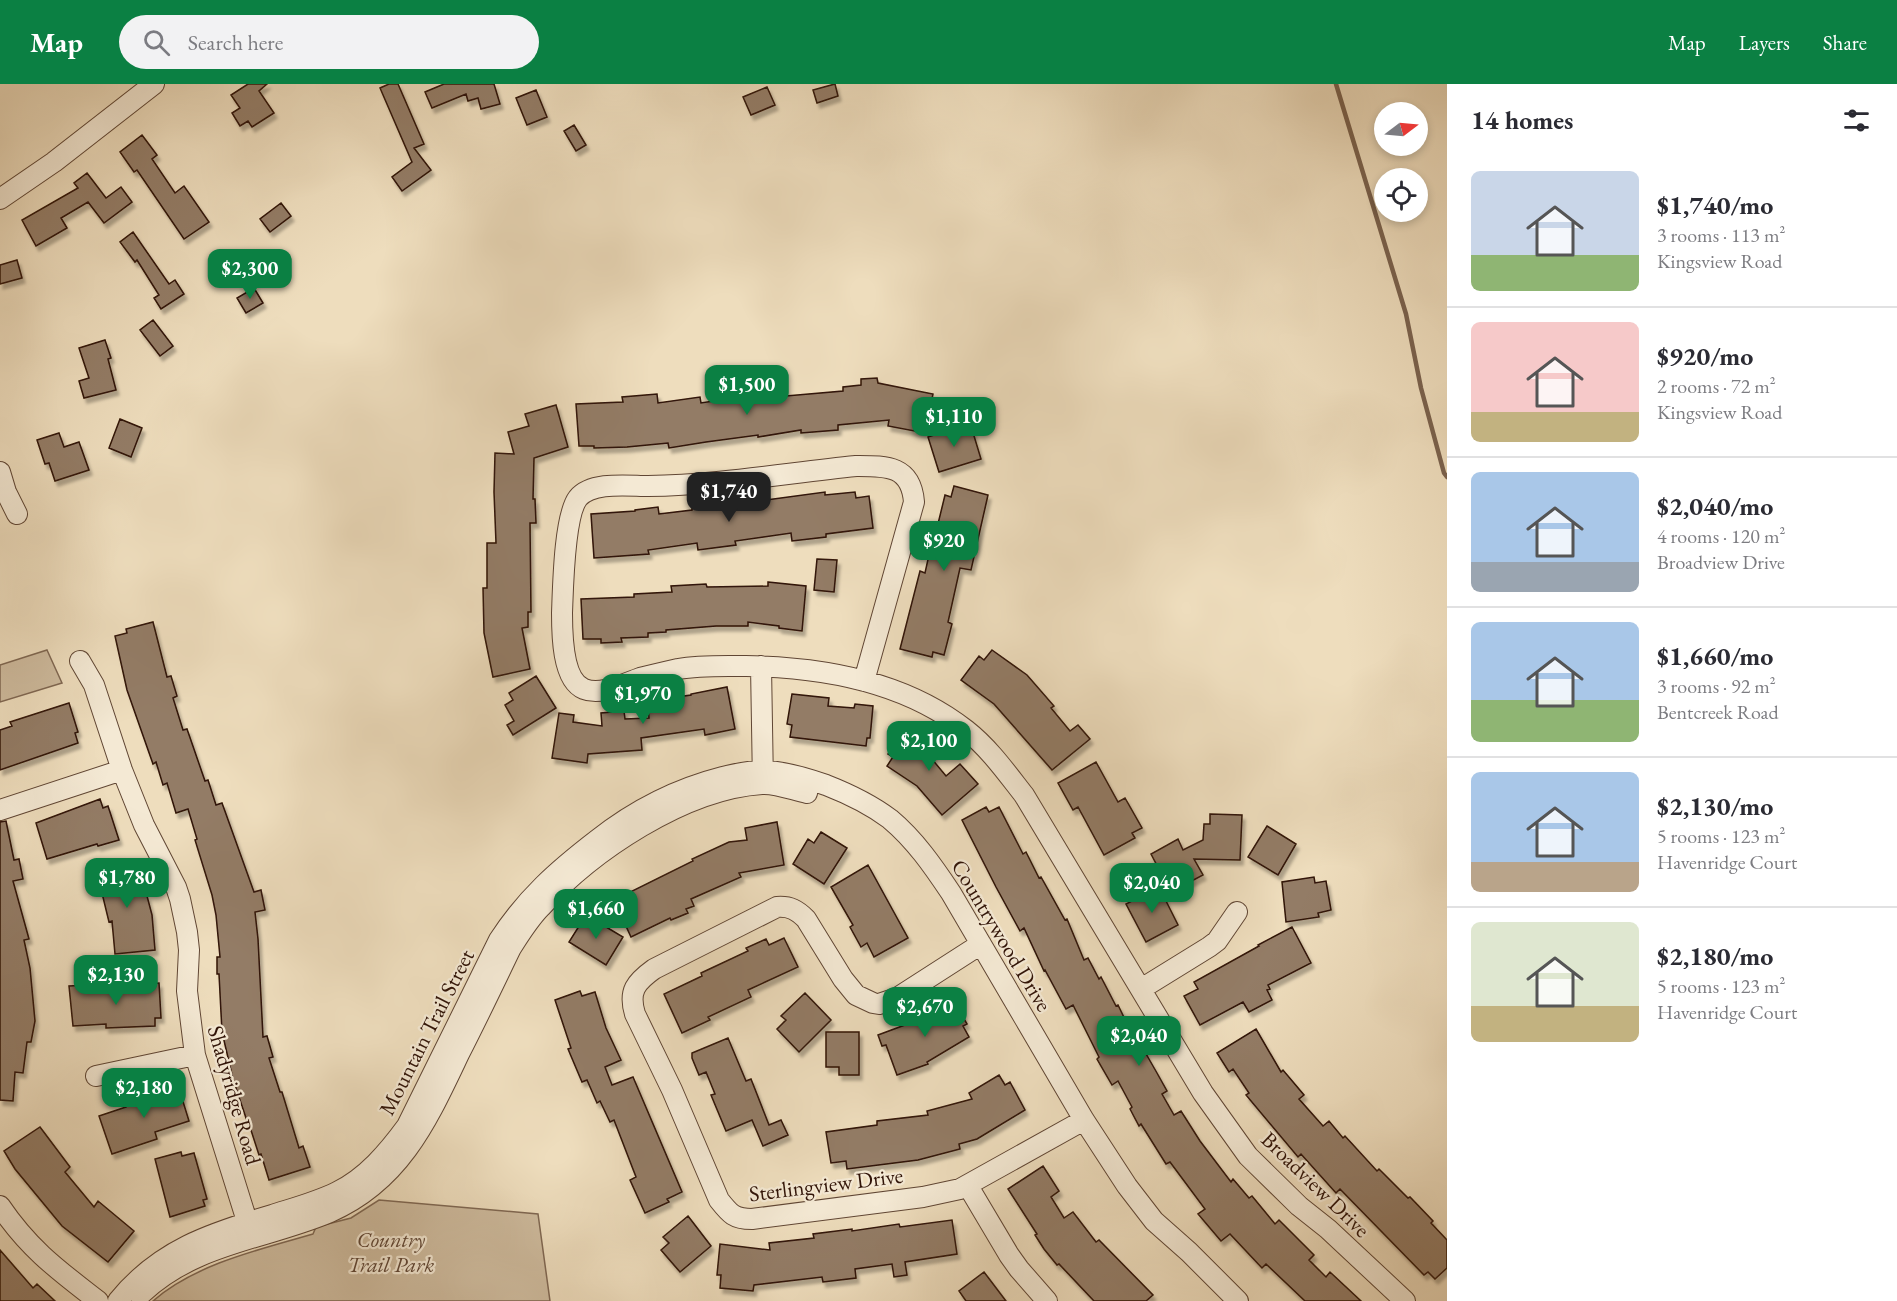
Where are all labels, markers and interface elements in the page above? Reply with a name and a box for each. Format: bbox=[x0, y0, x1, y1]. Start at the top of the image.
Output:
search box bbox=[119, 15, 539, 69]
text: Map bbox=[30, 24, 83, 60]
icon: search bbox=[140, 26, 173, 59]
text: Search here bbox=[188, 28, 283, 57]
text: Map bbox=[1668, 29, 1706, 56]
text: Layers bbox=[1739, 29, 1790, 56]
text: Share bbox=[1823, 29, 1867, 56]
north arrow bbox=[1374, 102, 1428, 156]
map controls bbox=[1374, 102, 1428, 222]
text: 14 homes bbox=[1471, 103, 1573, 137]
icon: filters bbox=[1840, 104, 1873, 137]
button: locate bbox=[1374, 168, 1428, 222]
text: $1,740/mo bbox=[1657, 188, 1773, 222]
icon: home bbox=[1519, 195, 1591, 267]
text: 3 rooms · 113 m² bbox=[1657, 222, 1785, 248]
text: Kingsview Road bbox=[1657, 248, 1782, 274]
pin: $2,300 bbox=[201, 249, 299, 300]
text: $2,300 bbox=[222, 255, 278, 281]
text: $920/mo bbox=[1657, 339, 1753, 373]
icon: home bbox=[1519, 346, 1591, 418]
pin: $1,500 bbox=[698, 365, 796, 416]
text: $1,500 bbox=[719, 371, 775, 397]
text: 2 rooms · 72 m² bbox=[1657, 373, 1776, 399]
pin: $1,110 bbox=[905, 397, 1003, 448]
text: Kingsview Road bbox=[1657, 399, 1782, 425]
text: $1,110 bbox=[926, 403, 982, 429]
pin: $1,740 bbox=[680, 472, 778, 523]
text: $1,740 bbox=[701, 478, 757, 504]
text: $2,040/mo bbox=[1657, 489, 1773, 523]
icon: home bbox=[1519, 496, 1591, 568]
pin: $920 bbox=[908, 521, 980, 572]
text: 4 rooms · 120 m² bbox=[1657, 523, 1785, 549]
text: $920 bbox=[924, 527, 964, 553]
text: Broadview Drive bbox=[1657, 549, 1785, 575]
text: $1,660/mo bbox=[1657, 639, 1773, 673]
icon: home bbox=[1519, 646, 1591, 718]
text: 3 rooms · 92 m² bbox=[1657, 673, 1776, 699]
pin: $1,970 bbox=[594, 674, 692, 725]
text: $1,970 bbox=[615, 680, 671, 706]
text: Bentcreek Road bbox=[1657, 699, 1779, 725]
pin: $2,100 bbox=[880, 721, 978, 772]
text: $2,100 bbox=[901, 727, 957, 753]
text: $2,130/mo bbox=[1657, 789, 1773, 823]
icon: home bbox=[1519, 796, 1591, 868]
text: 5 rooms · 123 m² bbox=[1657, 823, 1785, 849]
text: Havenridge Court bbox=[1657, 849, 1797, 875]
street label: Countrywood Drive bbox=[945, 854, 1059, 1017]
pin: $1,780 bbox=[78, 858, 176, 909]
pin: $2,040 bbox=[1103, 863, 1201, 914]
text: $1,780 bbox=[99, 864, 155, 890]
text: $2,040 bbox=[1124, 869, 1180, 895]
pin: $1,660 bbox=[547, 889, 645, 940]
text: $1,660 bbox=[568, 895, 624, 921]
text: $2,180/mo bbox=[1657, 939, 1773, 973]
street label: Mountain Trail Street bbox=[372, 944, 481, 1120]
icon: home bbox=[1519, 946, 1591, 1018]
pin: $2,130 bbox=[67, 955, 165, 1006]
text: $2,130 bbox=[88, 961, 144, 987]
text: 5 rooms · 123 m² bbox=[1657, 973, 1785, 999]
pin: $2,670 bbox=[876, 987, 974, 1038]
text: $2,670 bbox=[897, 993, 953, 1019]
text: Havenridge Court bbox=[1657, 999, 1797, 1025]
pin: $2,040 bbox=[1090, 1016, 1188, 1067]
street label: Shadyridge Road bbox=[201, 1022, 268, 1169]
text: $2,040 bbox=[1111, 1022, 1167, 1048]
pin: $2,180 bbox=[95, 1068, 193, 1119]
text: $2,180 bbox=[116, 1074, 172, 1100]
street label: Broadview Drive bbox=[1255, 1125, 1377, 1244]
street label: Sterlingview Drive bbox=[747, 1161, 905, 1208]
park label: Country Trail Park bbox=[348, 1225, 434, 1279]

